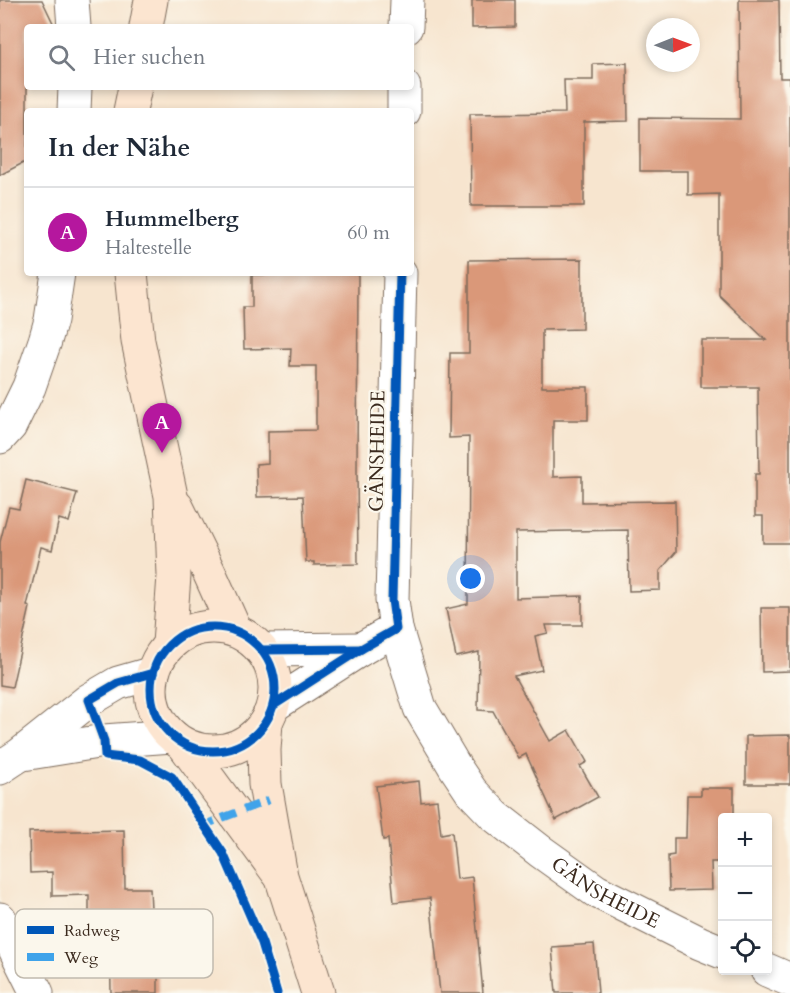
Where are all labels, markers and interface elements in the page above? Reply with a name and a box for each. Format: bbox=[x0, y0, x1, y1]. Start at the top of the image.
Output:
north arrow bbox=[646, 18, 700, 72]
search box bbox=[24, 24, 414, 90]
icon: search bbox=[45, 41, 78, 74]
text: Hier suchen bbox=[93, 42, 206, 72]
text: In der Nähe bbox=[48, 130, 190, 165]
text: Hummelberg bbox=[105, 204, 239, 234]
text: A bbox=[60, 219, 75, 246]
text: 60 m bbox=[347, 219, 390, 246]
text: Haltestelle bbox=[105, 234, 192, 261]
street label: GÄNSHEIDE bbox=[362, 390, 392, 512]
pin: A bbox=[142, 404, 182, 453]
your location bbox=[456, 564, 485, 593]
map controls bbox=[718, 813, 772, 975]
button: + bbox=[718, 813, 772, 867]
street label: GÄNSHEIDE bbox=[546, 850, 665, 934]
button: − bbox=[718, 867, 772, 921]
legend bbox=[15, 909, 213, 978]
text: Radweg bbox=[64, 920, 120, 942]
button: locate bbox=[718, 921, 772, 975]
text: Weg bbox=[63, 947, 98, 969]

